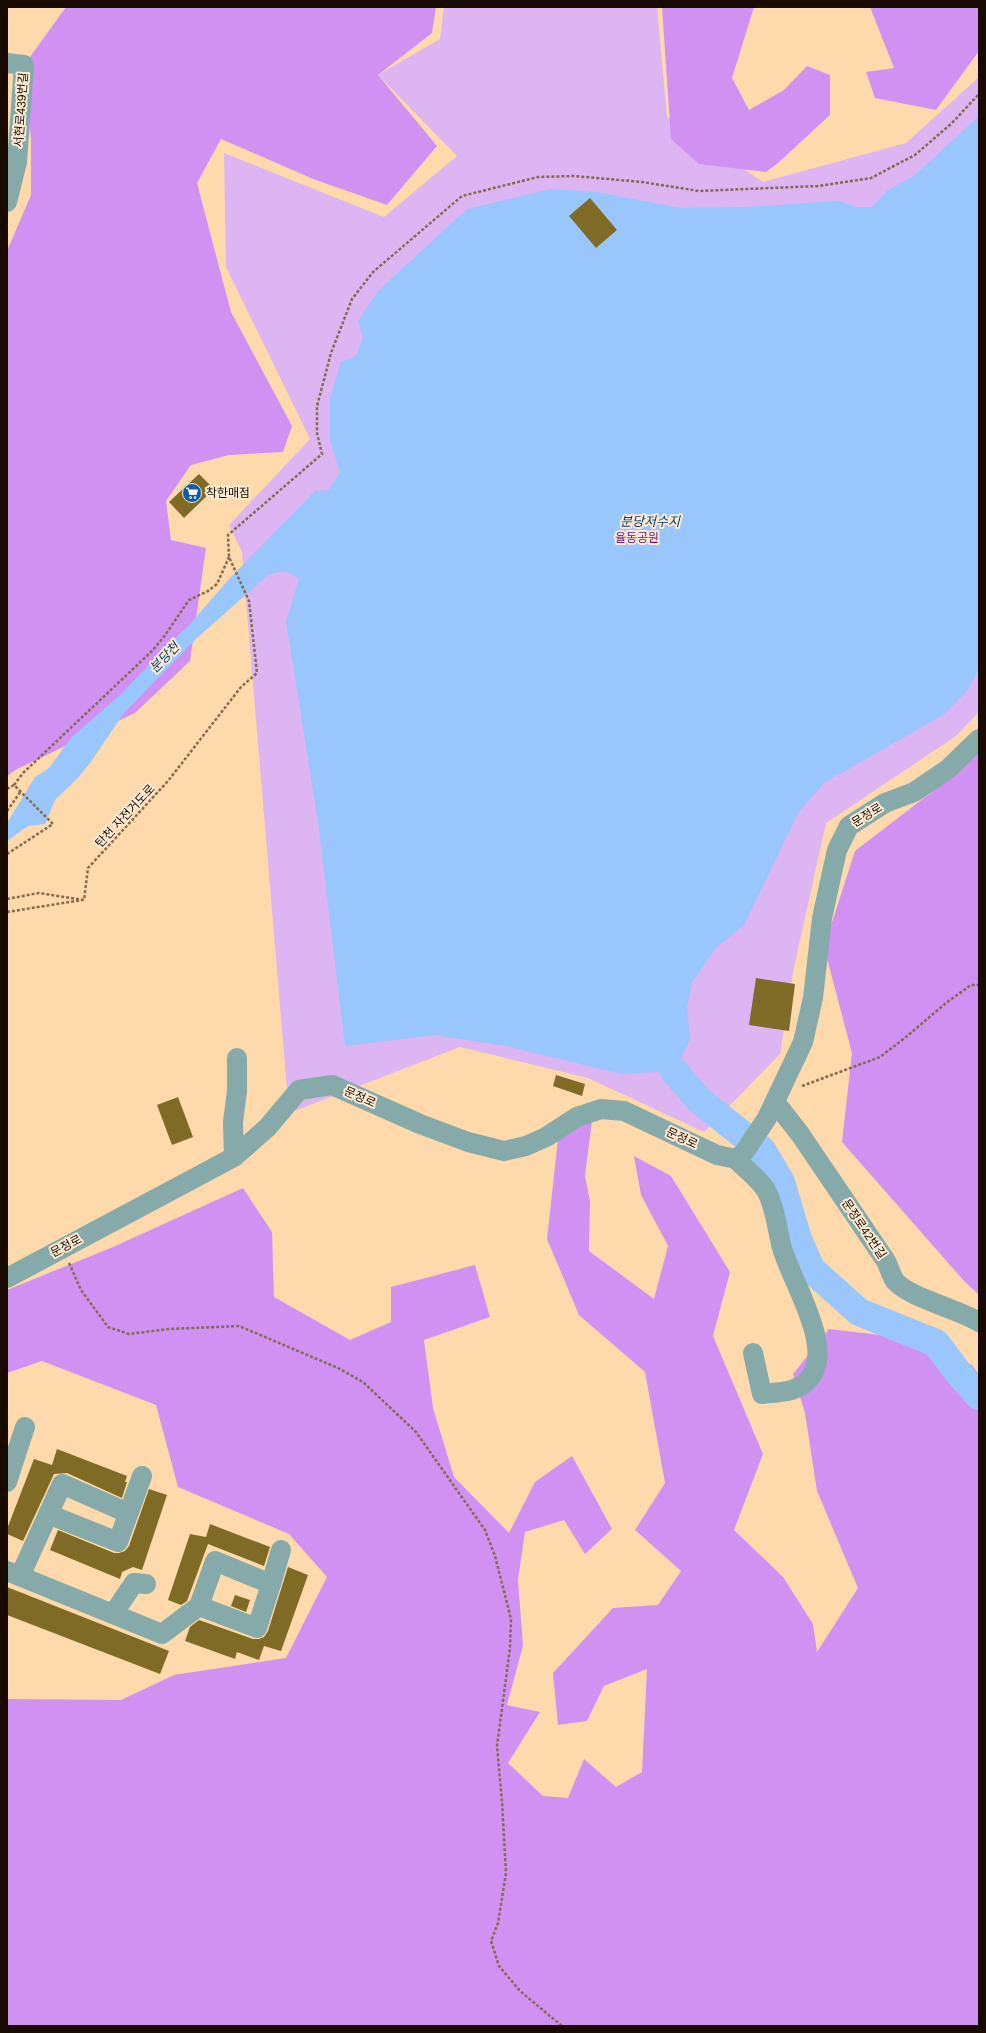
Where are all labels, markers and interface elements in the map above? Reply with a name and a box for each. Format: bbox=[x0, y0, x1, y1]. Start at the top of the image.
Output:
street label: 서현로439번길 bbox=[11, 72, 31, 148]
supermarket icon: 착한매점 bbox=[181, 482, 203, 504]
place label: 착한매점 bbox=[206, 486, 250, 500]
water label: 분당저수지 bbox=[620, 514, 681, 529]
park label: 율동공원 bbox=[615, 531, 659, 545]
water label: 분당천 bbox=[146, 638, 183, 675]
street label: 탄천 자전거도로 bbox=[92, 782, 158, 850]
street label: 문정로 bbox=[849, 800, 885, 830]
street label: 문정로 bbox=[342, 1084, 378, 1110]
street label: 문정로 bbox=[664, 1125, 700, 1151]
street label: 문정로42번길 bbox=[839, 1197, 889, 1261]
street label: 문정로 bbox=[48, 1232, 84, 1260]

